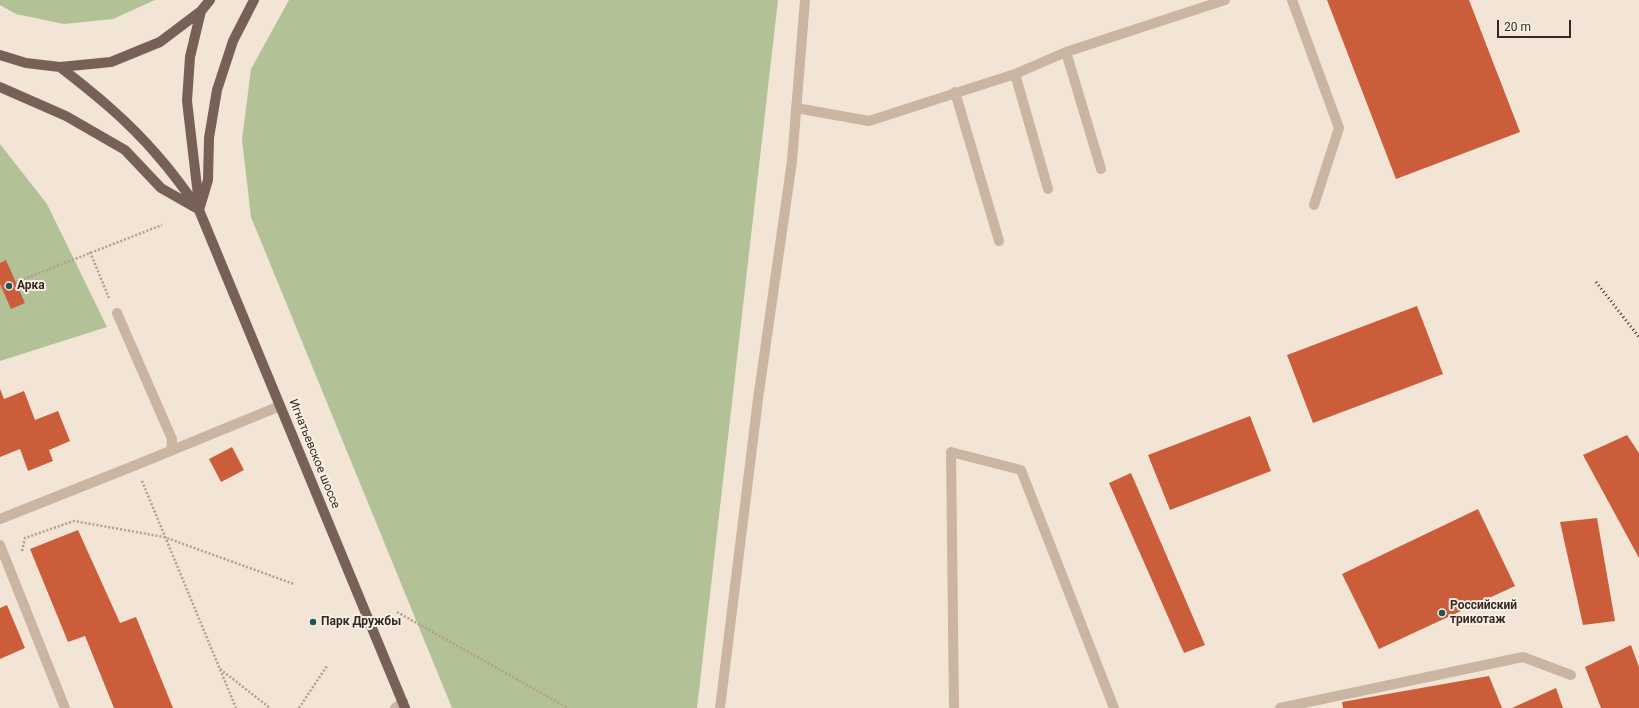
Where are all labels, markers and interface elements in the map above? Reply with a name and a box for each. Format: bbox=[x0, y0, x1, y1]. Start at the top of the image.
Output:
scale bar bbox=[1499, 12, 1573, 38]
text: 20 m bbox=[1504, 20, 1531, 34]
place label: Арка bbox=[17, 279, 45, 293]
marker: Арка bbox=[4, 281, 14, 291]
street label: Игнатьевское шоссе bbox=[285, 397, 343, 511]
place label: Российский трикотаж bbox=[1450, 599, 1517, 627]
marker: Российский трикотаж bbox=[1437, 608, 1447, 618]
place label: Парк Дружбы bbox=[321, 615, 401, 629]
marker: Парк Дружбы bbox=[308, 617, 318, 627]

